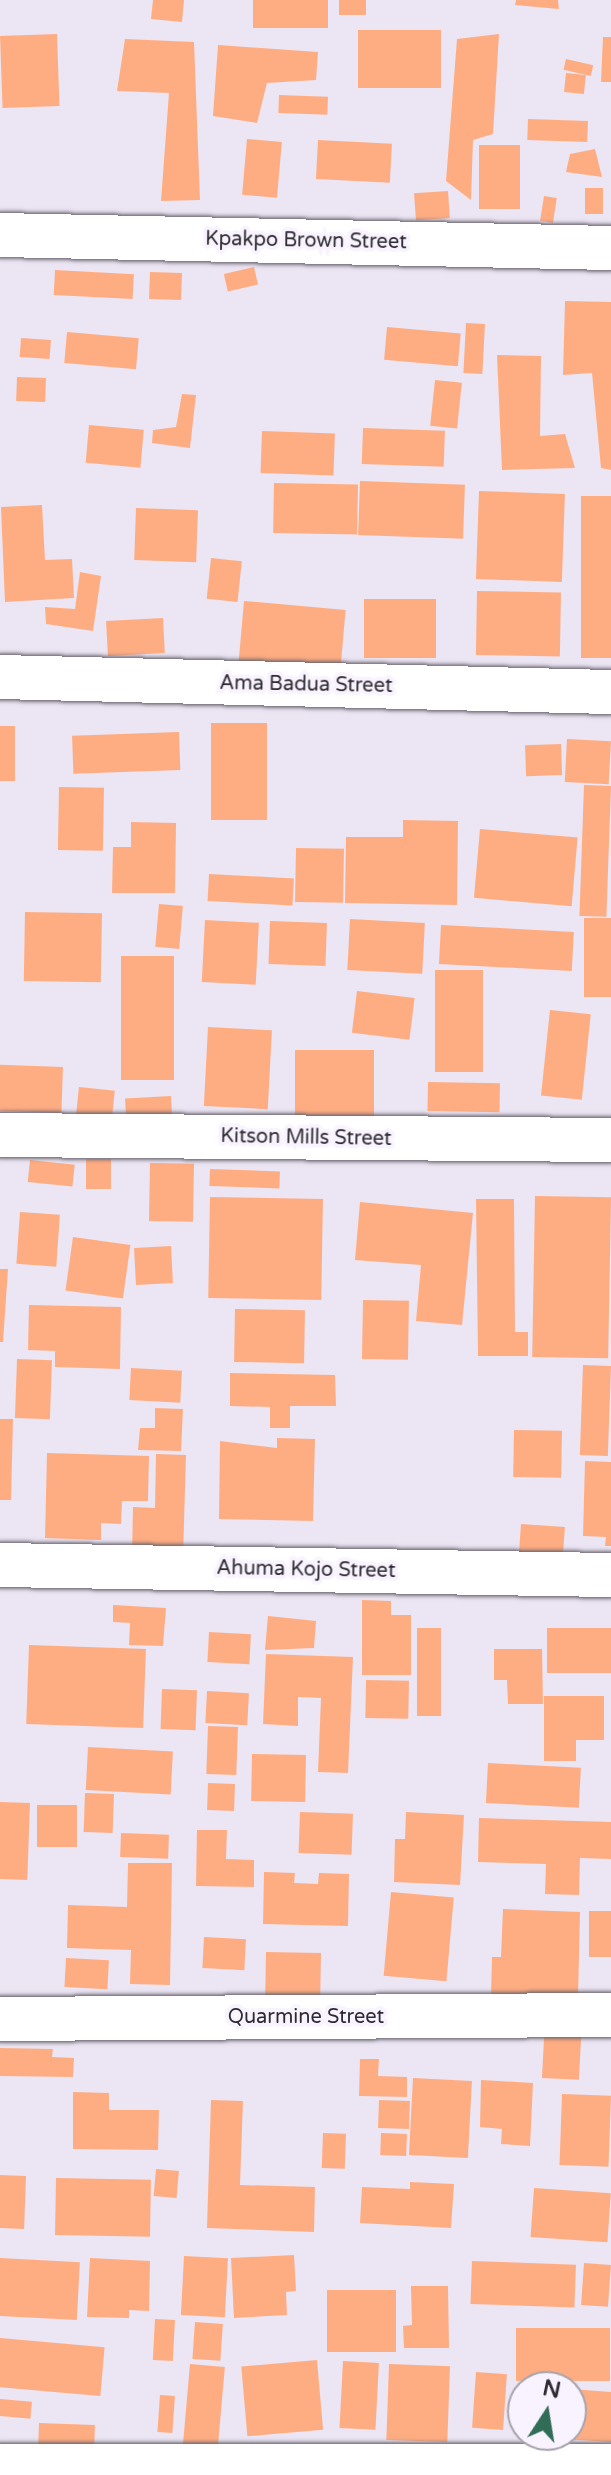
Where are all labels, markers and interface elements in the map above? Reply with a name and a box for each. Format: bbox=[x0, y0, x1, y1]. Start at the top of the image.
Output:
street label: Kpakpo Brown Street bbox=[205, 227, 407, 255]
street label: Ama Badua Street bbox=[219, 671, 393, 699]
street label: Kitson Mills Street bbox=[220, 1125, 392, 1151]
street label: Ahuma Kojo Street bbox=[216, 1556, 396, 1584]
street label: Quarmine Street bbox=[228, 2005, 384, 2029]
north arrow bbox=[507, 2371, 587, 2451]
text: N bbox=[540, 2375, 563, 2404]

